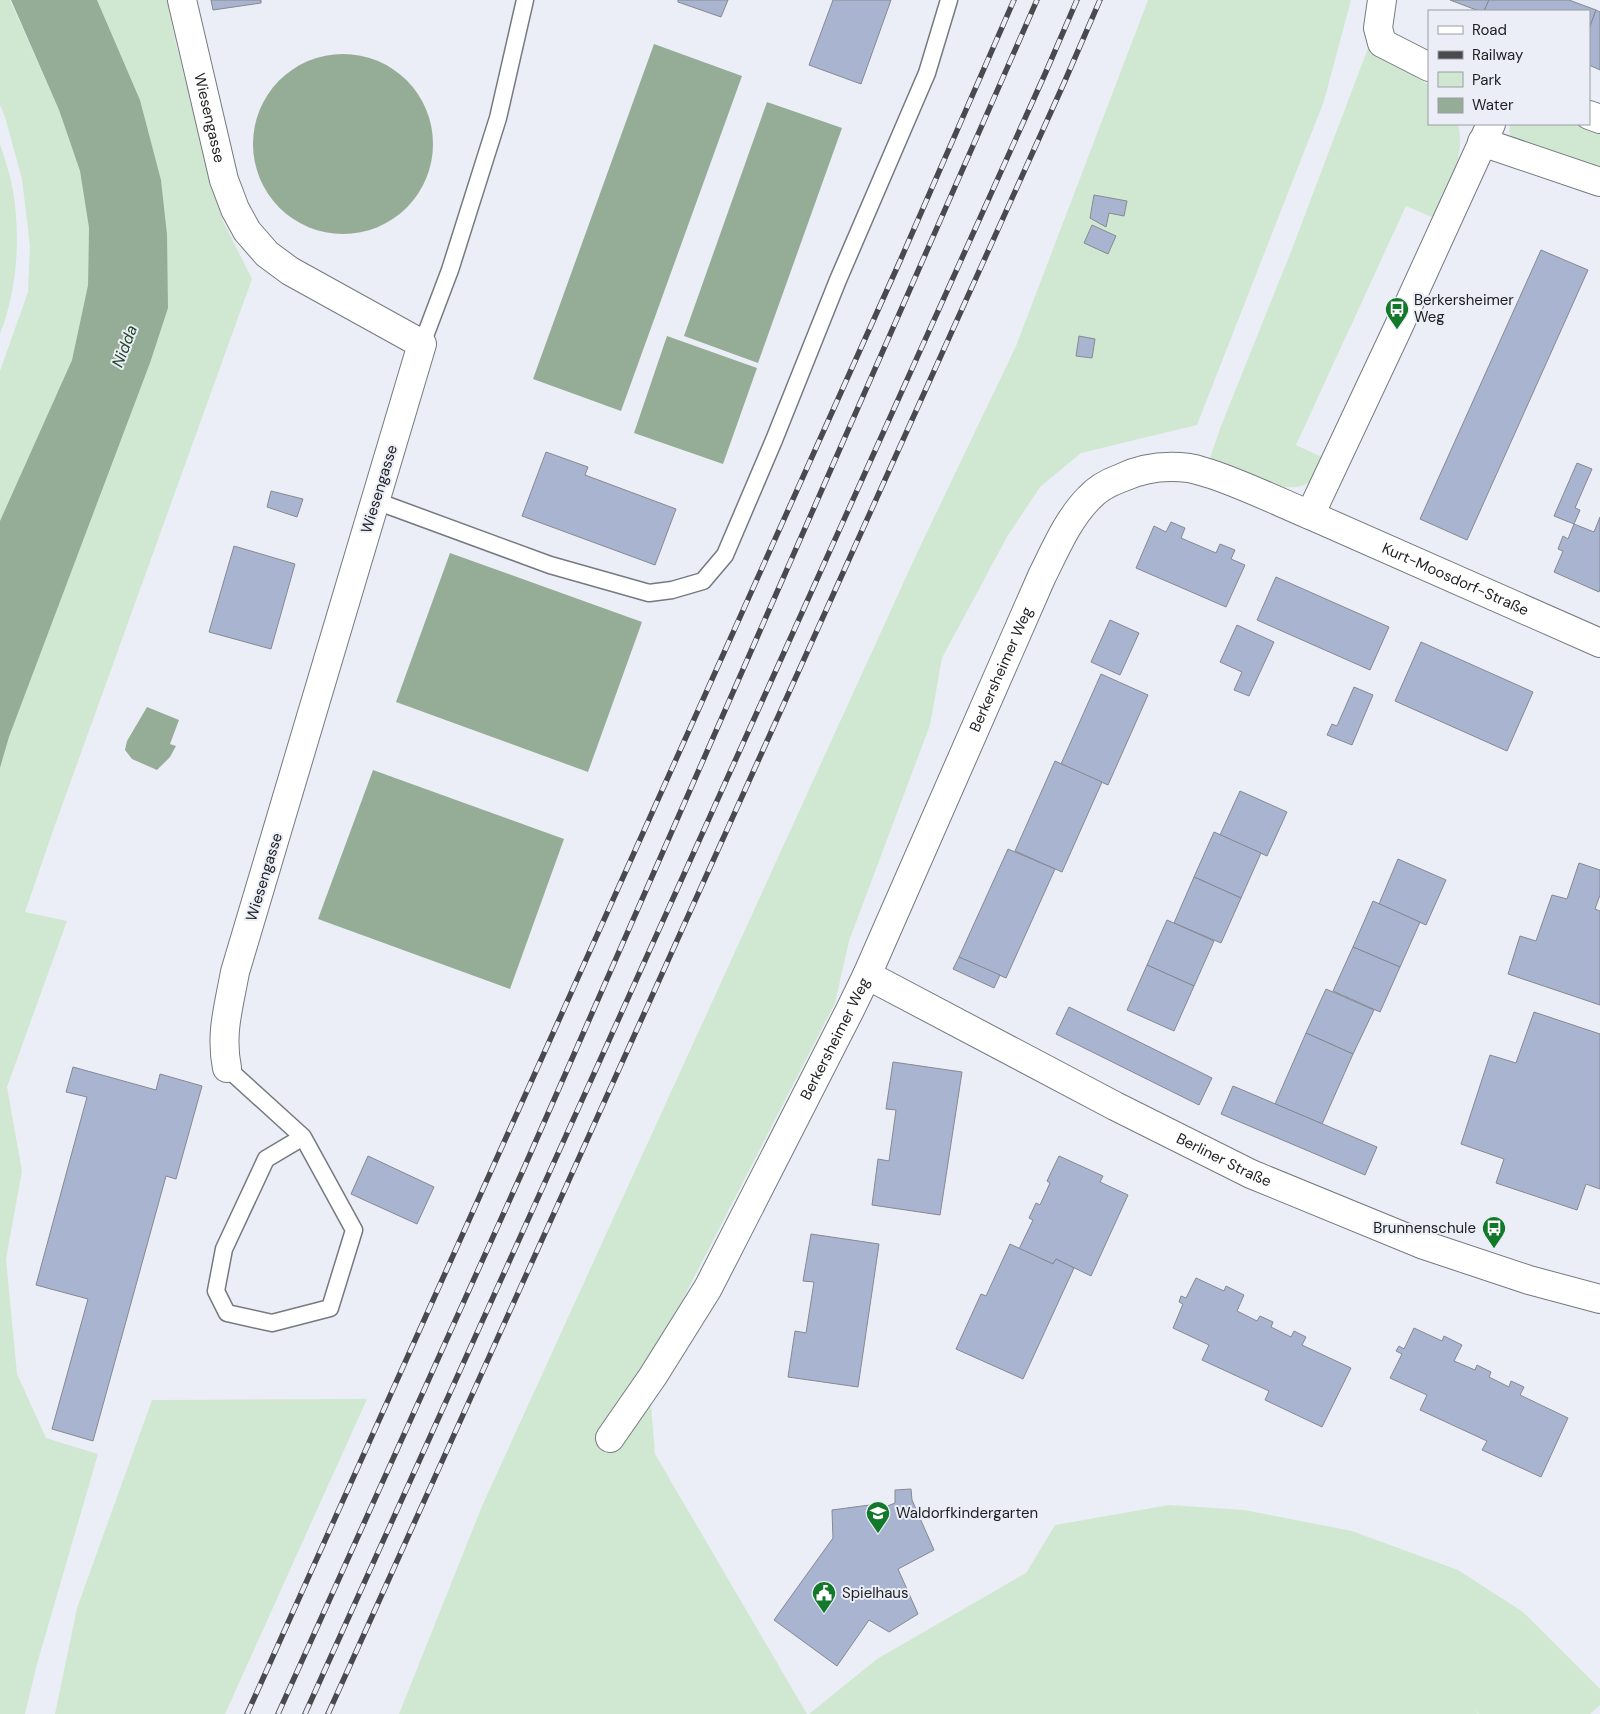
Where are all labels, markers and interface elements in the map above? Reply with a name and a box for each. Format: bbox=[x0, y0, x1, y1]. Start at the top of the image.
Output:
legend bbox=[1428, 10, 1590, 125]
text: Road bbox=[1472, 20, 1507, 40]
text: Railway bbox=[1472, 45, 1524, 65]
text: Park bbox=[1472, 70, 1502, 90]
street label: Wiesengasse bbox=[189, 71, 230, 165]
text: Water bbox=[1472, 95, 1514, 115]
place label: Berkersheimer Weg bbox=[1414, 290, 1514, 327]
bus stop icon: Berkersheimer Weg bbox=[1384, 296, 1410, 330]
water label: Nidda bbox=[107, 322, 142, 370]
street label: Wiesengasse bbox=[356, 442, 402, 536]
street label: Kurt-Moosdorf-Straße bbox=[1379, 538, 1532, 620]
street label: Berkersheimer Weg bbox=[965, 604, 1037, 735]
street label: Wiesengasse bbox=[241, 830, 287, 924]
street label: Berkersheimer Weg bbox=[796, 974, 874, 1103]
street label: Berliner Straße bbox=[1173, 1128, 1274, 1191]
bus stop icon: Brunnenschule bbox=[1481, 1215, 1507, 1249]
place label: Brunnenschule bbox=[1373, 1218, 1476, 1238]
school or university icon: Waldorfkindergarten bbox=[865, 1500, 891, 1534]
place label: Waldorfkindergarten bbox=[896, 1503, 1038, 1523]
public building icon: Spielhaus bbox=[811, 1580, 837, 1614]
place label: Spielhaus bbox=[842, 1583, 908, 1603]

